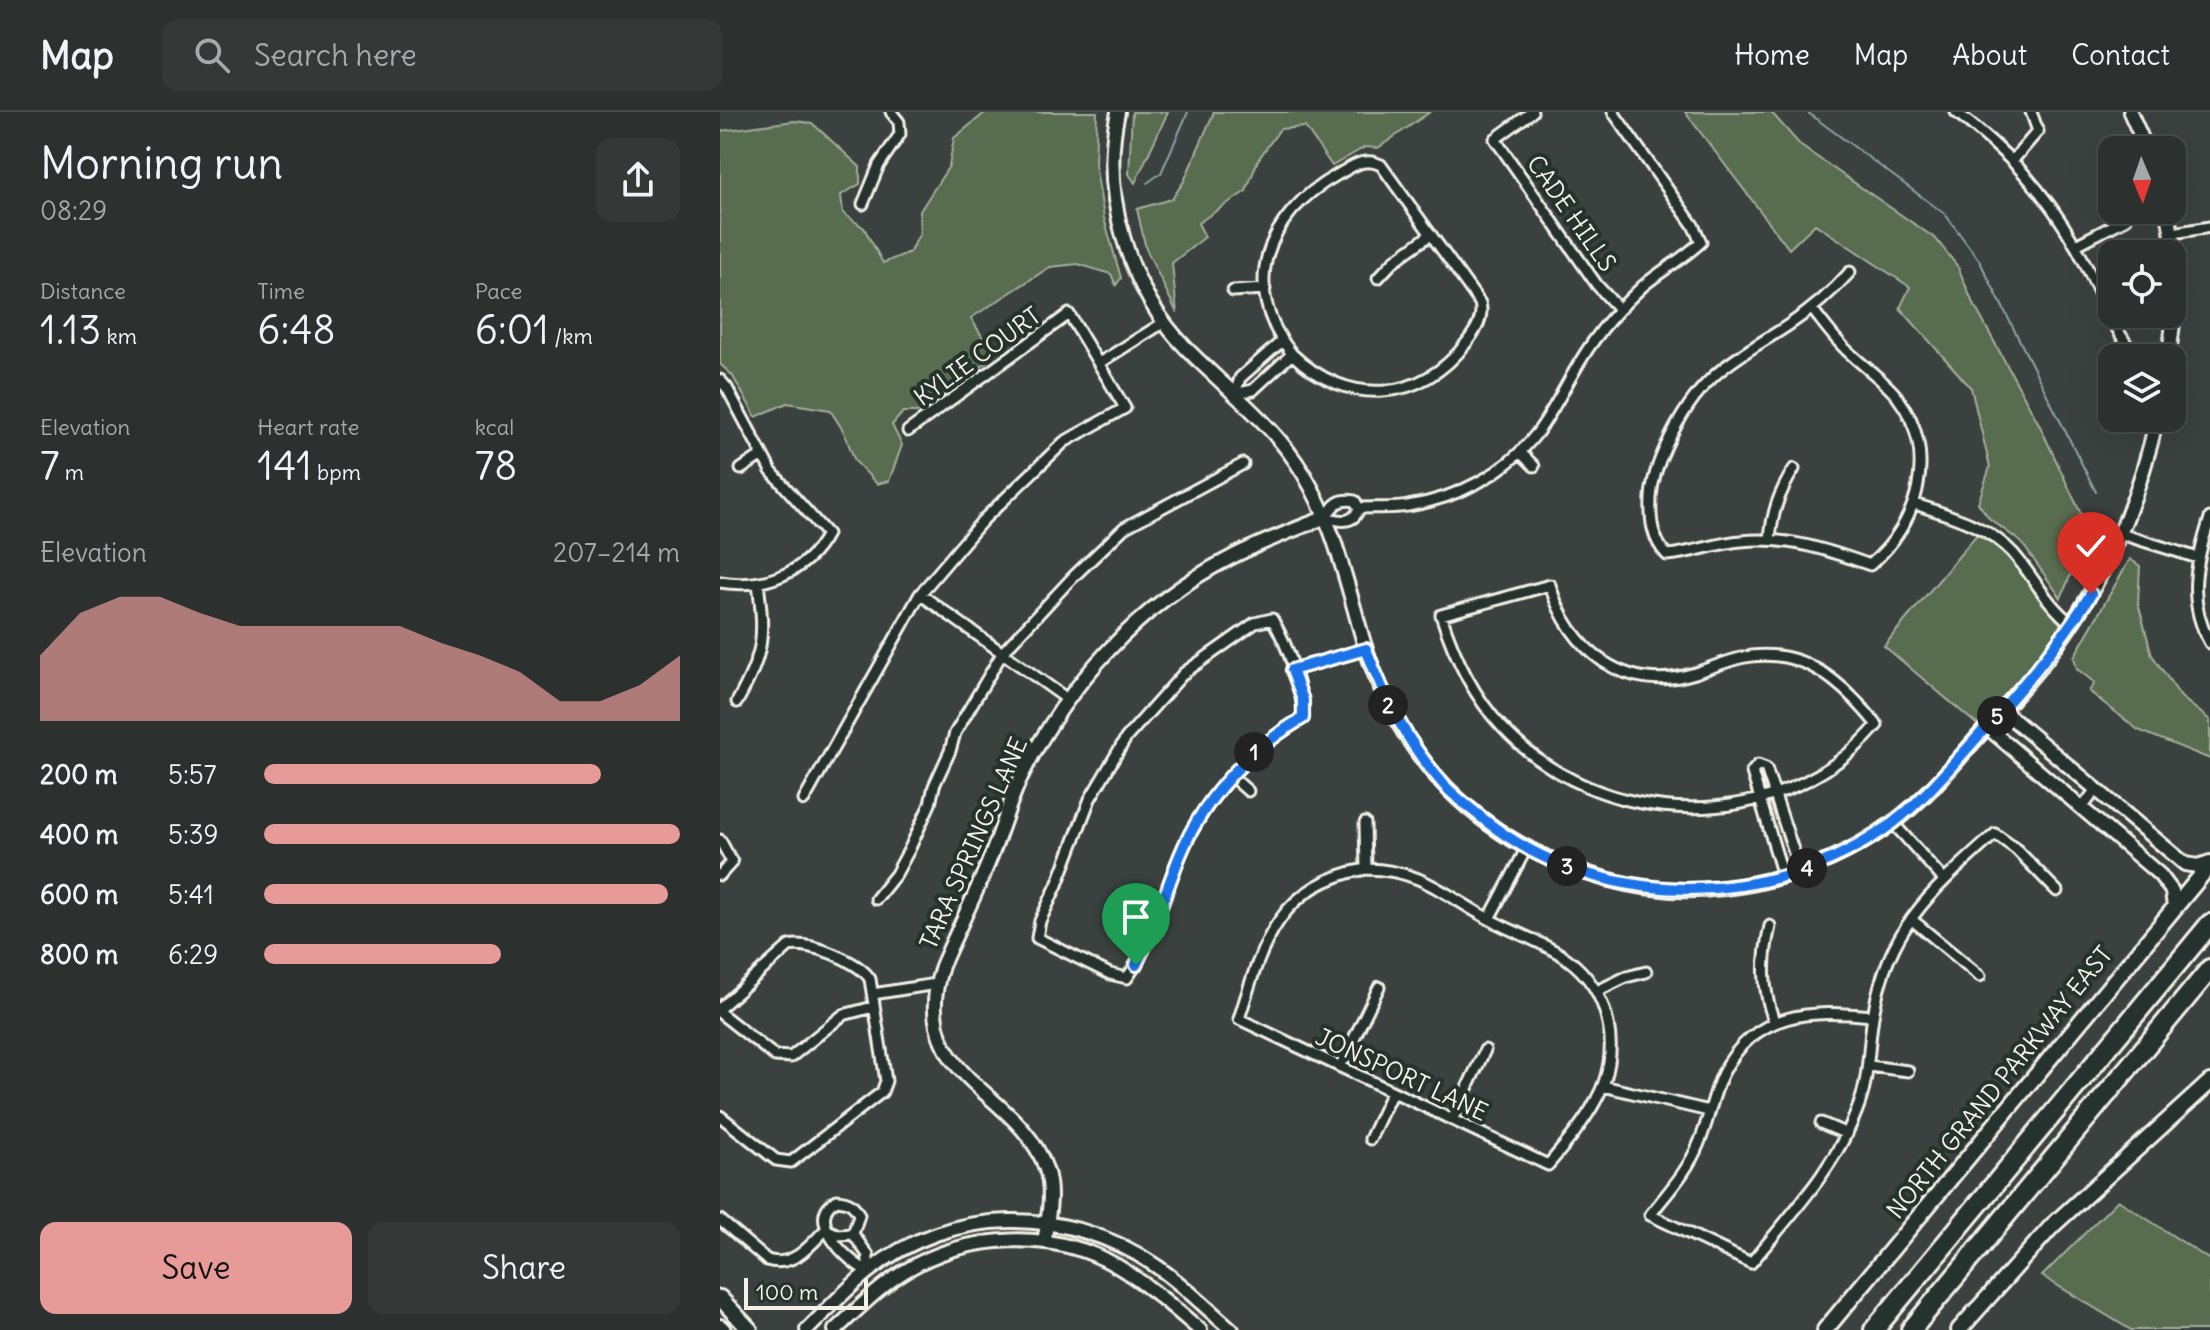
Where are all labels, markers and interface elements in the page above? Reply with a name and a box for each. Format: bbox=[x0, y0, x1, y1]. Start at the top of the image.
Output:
search box bbox=[162, 19, 722, 91]
text: Map bbox=[40, 32, 114, 79]
icon: search bbox=[190, 33, 234, 77]
text: Search here bbox=[254, 36, 417, 74]
text: Home bbox=[1734, 37, 1810, 73]
text: Map bbox=[1854, 37, 1908, 73]
text: About bbox=[1952, 37, 2027, 73]
text: Contact bbox=[2071, 37, 2170, 73]
text: Morning run bbox=[40, 136, 283, 191]
north arrow bbox=[2098, 136, 2186, 224]
map controls bbox=[2098, 136, 2186, 432]
button: share bbox=[596, 138, 680, 222]
street label: CADE HILLS bbox=[1521, 149, 1623, 277]
text: 08:29 bbox=[40, 194, 107, 227]
button: locate bbox=[2098, 240, 2186, 328]
text: Distance bbox=[40, 277, 126, 305]
text: Time bbox=[257, 277, 305, 305]
text: Pace bbox=[475, 277, 522, 305]
street label: KYLIE COURT bbox=[908, 300, 1046, 412]
text: 1.13 bbox=[40, 305, 101, 355]
text: 6:48 bbox=[257, 305, 336, 355]
text: 6:01 bbox=[475, 305, 549, 355]
text: km bbox=[101, 322, 137, 350]
text: /km bbox=[549, 322, 593, 350]
button: layers bbox=[2098, 344, 2186, 432]
text: Elevation bbox=[40, 413, 130, 441]
text: Heart rate bbox=[257, 413, 359, 441]
text: kcal bbox=[475, 413, 514, 441]
text: 7 bbox=[40, 441, 60, 491]
text: 141 bbox=[257, 441, 312, 491]
text: 78 bbox=[475, 441, 517, 491]
text: m bbox=[60, 458, 84, 486]
text: bpm bbox=[312, 458, 361, 486]
pin bbox=[2057, 512, 2125, 594]
icon: check bbox=[2069, 524, 2113, 568]
text: Elevation bbox=[40, 536, 147, 569]
text: 207–214 m bbox=[553, 536, 680, 569]
pin: 2 bbox=[1368, 685, 1408, 725]
text: 2 bbox=[1382, 691, 1394, 719]
pin: 5 bbox=[1977, 696, 2017, 736]
text: 5 bbox=[1991, 702, 2003, 730]
street label: TARA SPRINGS LANE bbox=[913, 732, 1033, 954]
pin: 1 bbox=[1234, 732, 1274, 772]
text: 1 bbox=[1250, 738, 1258, 766]
text: 200 m bbox=[40, 758, 117, 791]
text: 5:57 bbox=[168, 758, 217, 791]
text: 400 m bbox=[40, 818, 118, 851]
text: 5:39 bbox=[168, 818, 219, 851]
pin: 3 bbox=[1547, 846, 1587, 886]
pin: 4 bbox=[1787, 848, 1827, 888]
text: 3 bbox=[1561, 852, 1573, 880]
text: 4 bbox=[1801, 854, 1813, 882]
text: 600 m bbox=[40, 878, 118, 911]
text: 5:41 bbox=[168, 878, 214, 911]
pin bbox=[1102, 883, 1170, 965]
icon: arrive bbox=[1114, 895, 1158, 939]
text: 800 m bbox=[40, 938, 118, 971]
text: 6:29 bbox=[168, 938, 218, 971]
street label: NORTH GRAND PARKWAY EAST bbox=[1880, 940, 2118, 1224]
street label: JONSPORT LANE bbox=[1311, 1021, 1493, 1127]
button: Save bbox=[40, 1222, 352, 1314]
button: Share bbox=[368, 1222, 680, 1314]
scale bar bbox=[744, 1274, 868, 1310]
text: 100 m bbox=[756, 1278, 818, 1306]

